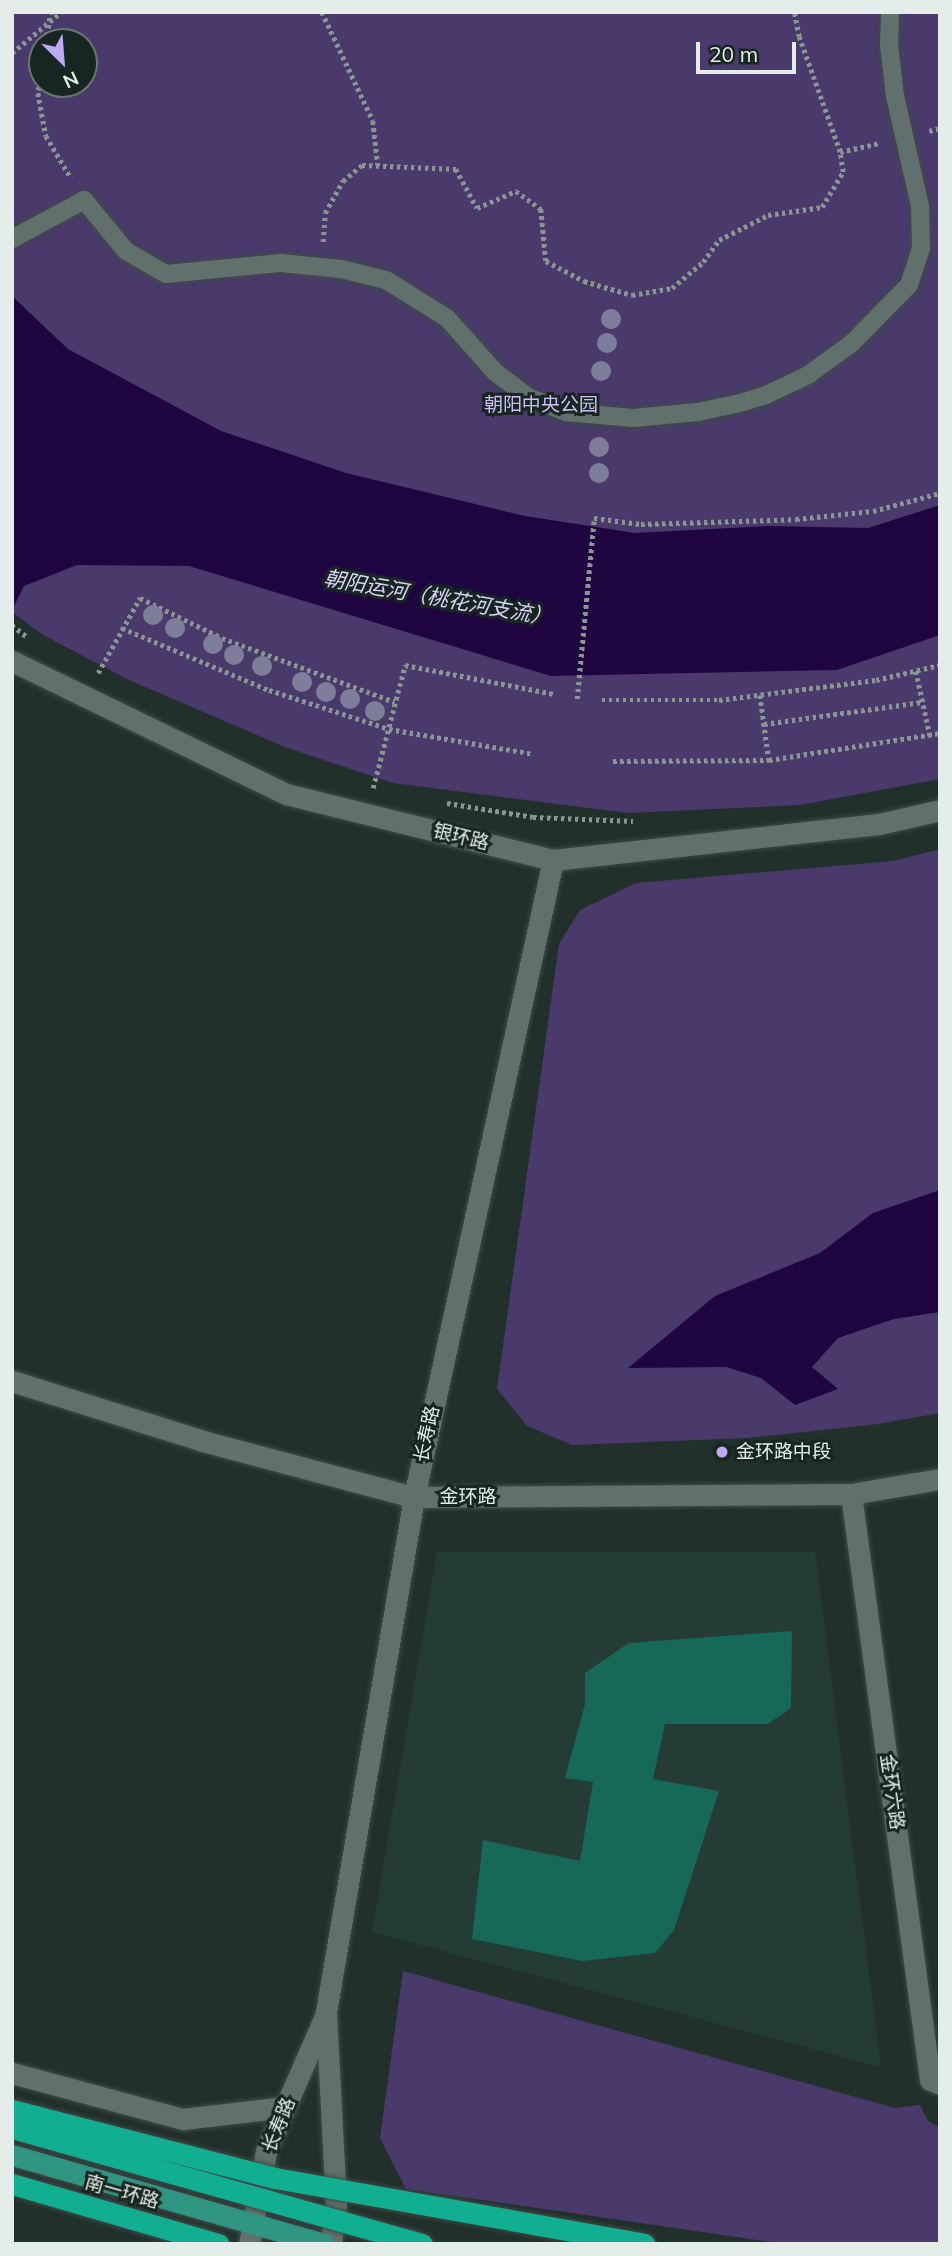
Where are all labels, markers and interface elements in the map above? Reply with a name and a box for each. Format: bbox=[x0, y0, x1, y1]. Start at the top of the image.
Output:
north arrow bbox=[28, 28, 98, 98]
scale bar bbox=[700, 28, 800, 72]
text: 20 m bbox=[709, 41, 758, 67]
text: N bbox=[59, 66, 83, 94]
park label: 朝阳中央公园 bbox=[484, 394, 598, 416]
water label: 朝阳运河（桃花河支流） bbox=[322, 565, 554, 629]
street label: 银环路 bbox=[431, 819, 491, 855]
street label: 长寿路 bbox=[410, 1404, 444, 1464]
place label: 金环路中段 bbox=[736, 1441, 831, 1463]
marker: 金环路中段 bbox=[714, 1444, 730, 1460]
street label: 金环路 bbox=[440, 1486, 496, 1508]
street label: 金环六路 bbox=[875, 1753, 909, 1831]
street label: 长寿路 bbox=[258, 2094, 300, 2156]
street label: 南一环路 bbox=[82, 2171, 162, 2213]

